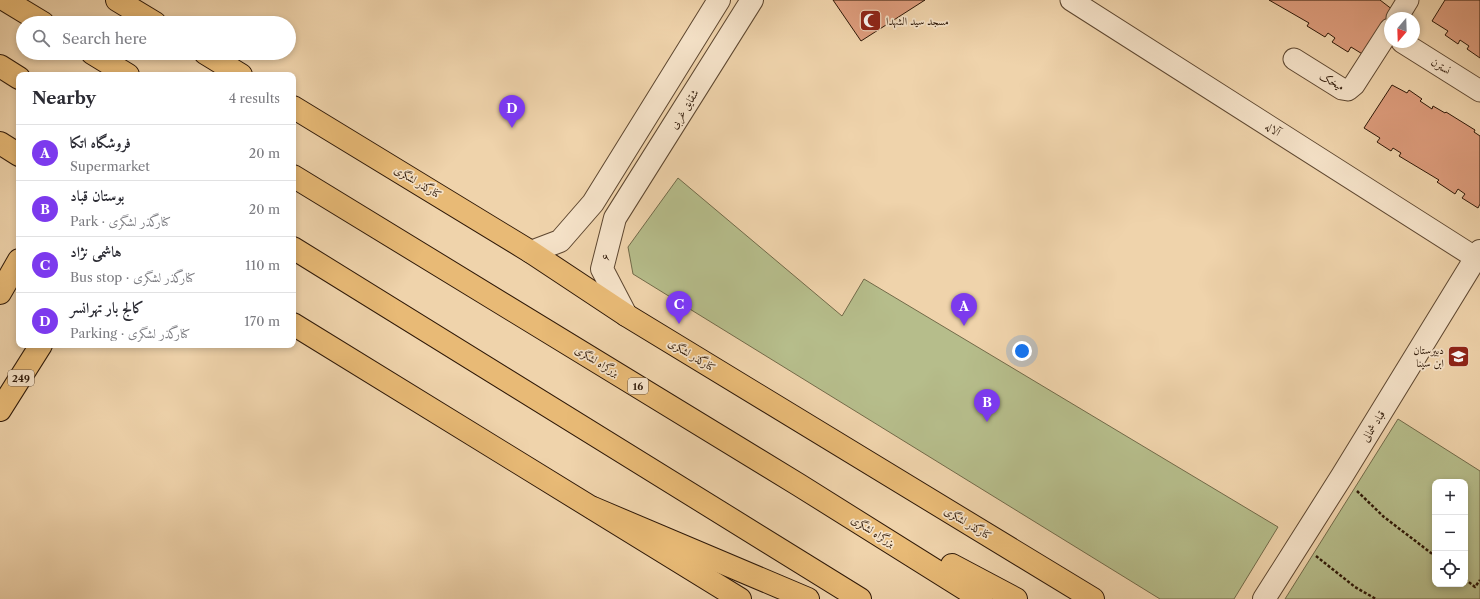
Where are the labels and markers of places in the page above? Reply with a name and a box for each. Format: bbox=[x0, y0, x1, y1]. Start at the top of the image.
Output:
mosque icon: مسجد سید الشهدا bbox=[857, 8, 883, 34]
place label: مسجد سید الشهدا bbox=[886, 14, 949, 29]
pin: D bbox=[499, 95, 525, 128]
pin: C bbox=[666, 291, 692, 324]
pin: A bbox=[951, 293, 977, 326]
place label: دبیرستان ابن سینا bbox=[1413, 343, 1444, 370]
school or university icon: دبیرستان ابن سینا bbox=[1446, 343, 1472, 369]
pin: B bbox=[974, 389, 1000, 422]

